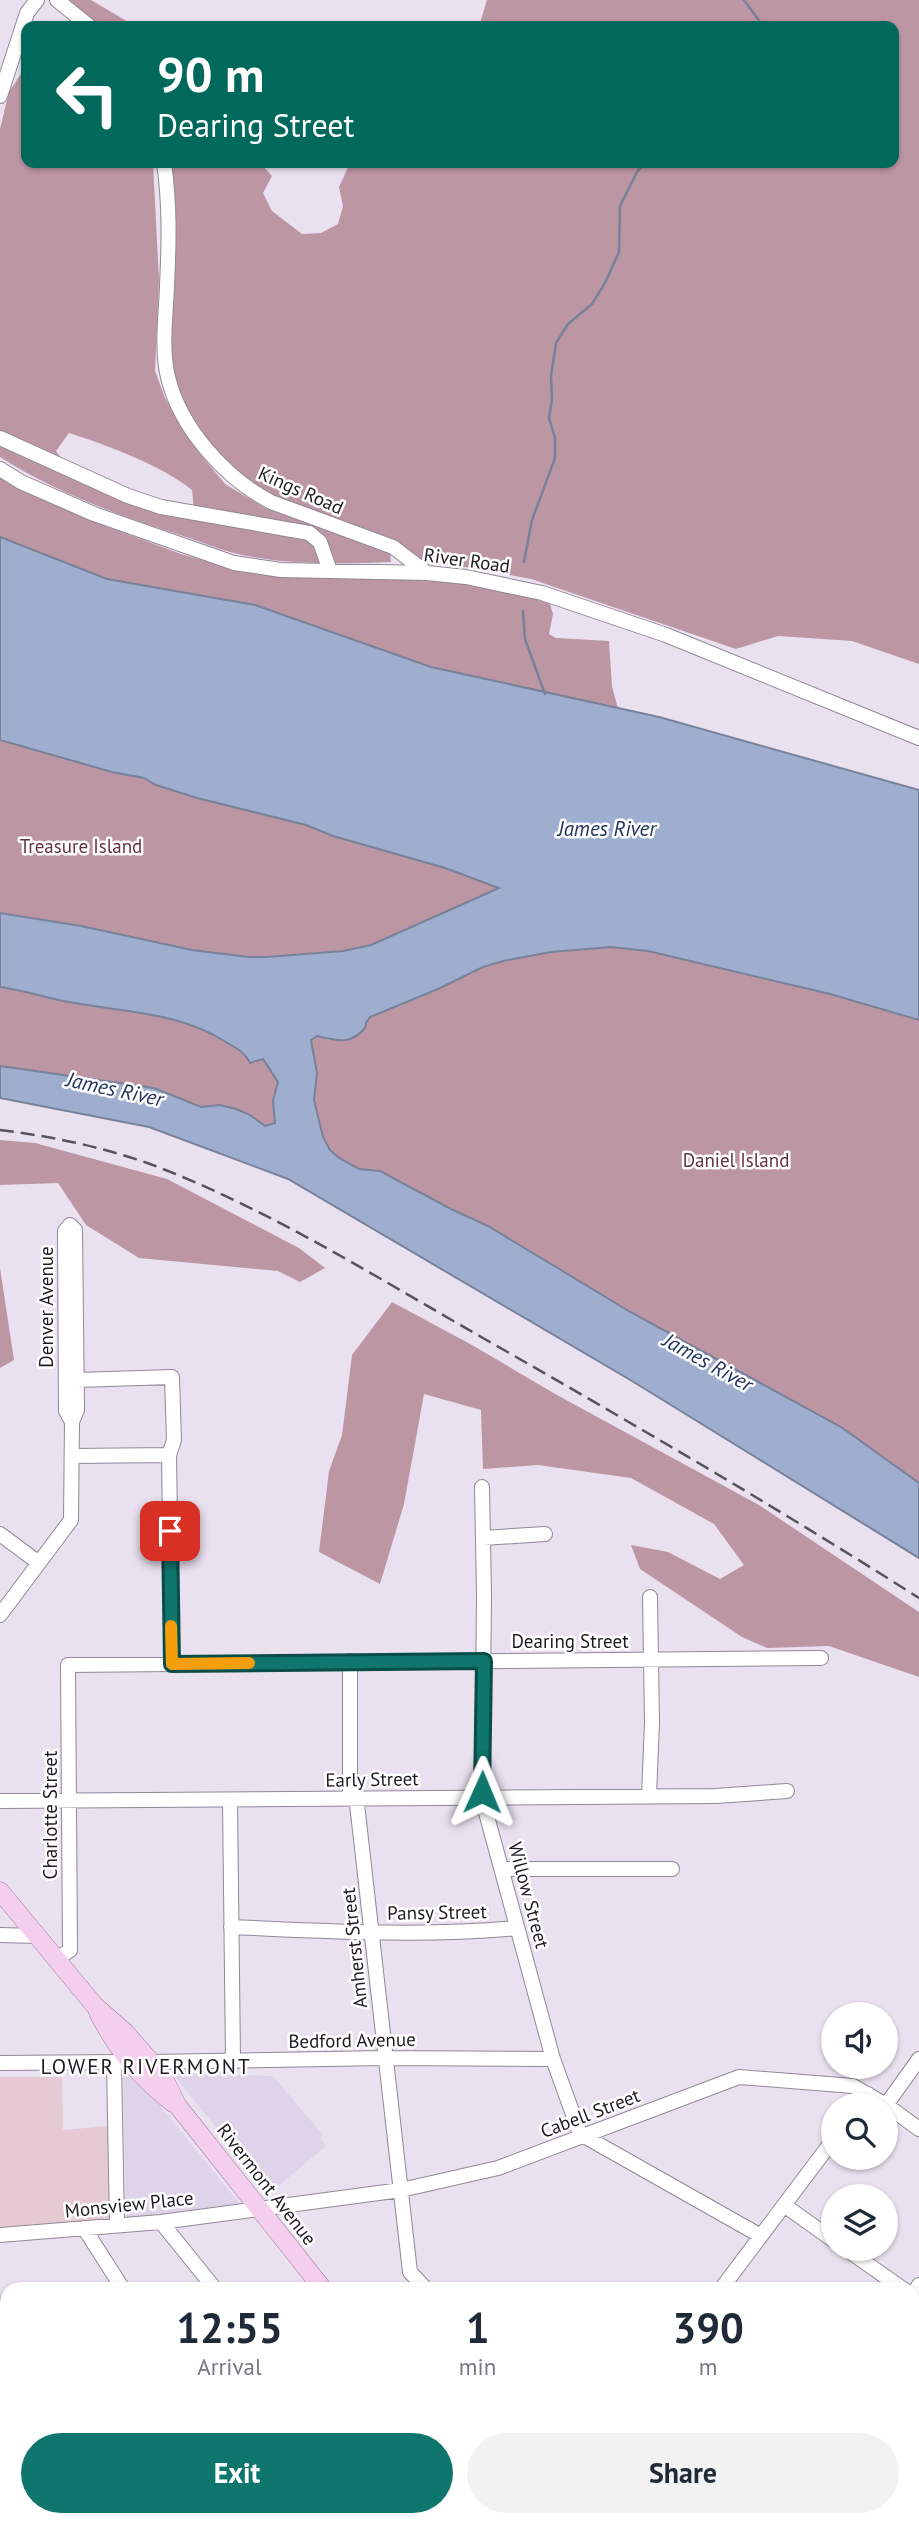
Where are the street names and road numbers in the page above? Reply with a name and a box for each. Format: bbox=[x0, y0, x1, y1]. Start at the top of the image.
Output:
street label: Kings Road bbox=[255, 461, 347, 519]
street label: River Road bbox=[422, 542, 512, 578]
street label: Denver Avenue bbox=[34, 1246, 58, 1368]
street label: Dearing Street bbox=[511, 1629, 629, 1653]
street label: Charlotte Street bbox=[38, 1750, 62, 1879]
street label: Early Street bbox=[325, 1766, 419, 1792]
street label: Willow Street bbox=[503, 1839, 555, 1951]
street label: Amherst Street bbox=[336, 1886, 372, 2009]
street label: Pansy Street bbox=[387, 1899, 488, 1925]
street label: Bedford Avenue bbox=[288, 2027, 416, 2053]
street label: Cabell Street bbox=[537, 2083, 644, 2143]
street label: Rivermont Avenue bbox=[212, 2118, 322, 2250]
street label: Monsview Place bbox=[63, 2185, 195, 2223]

